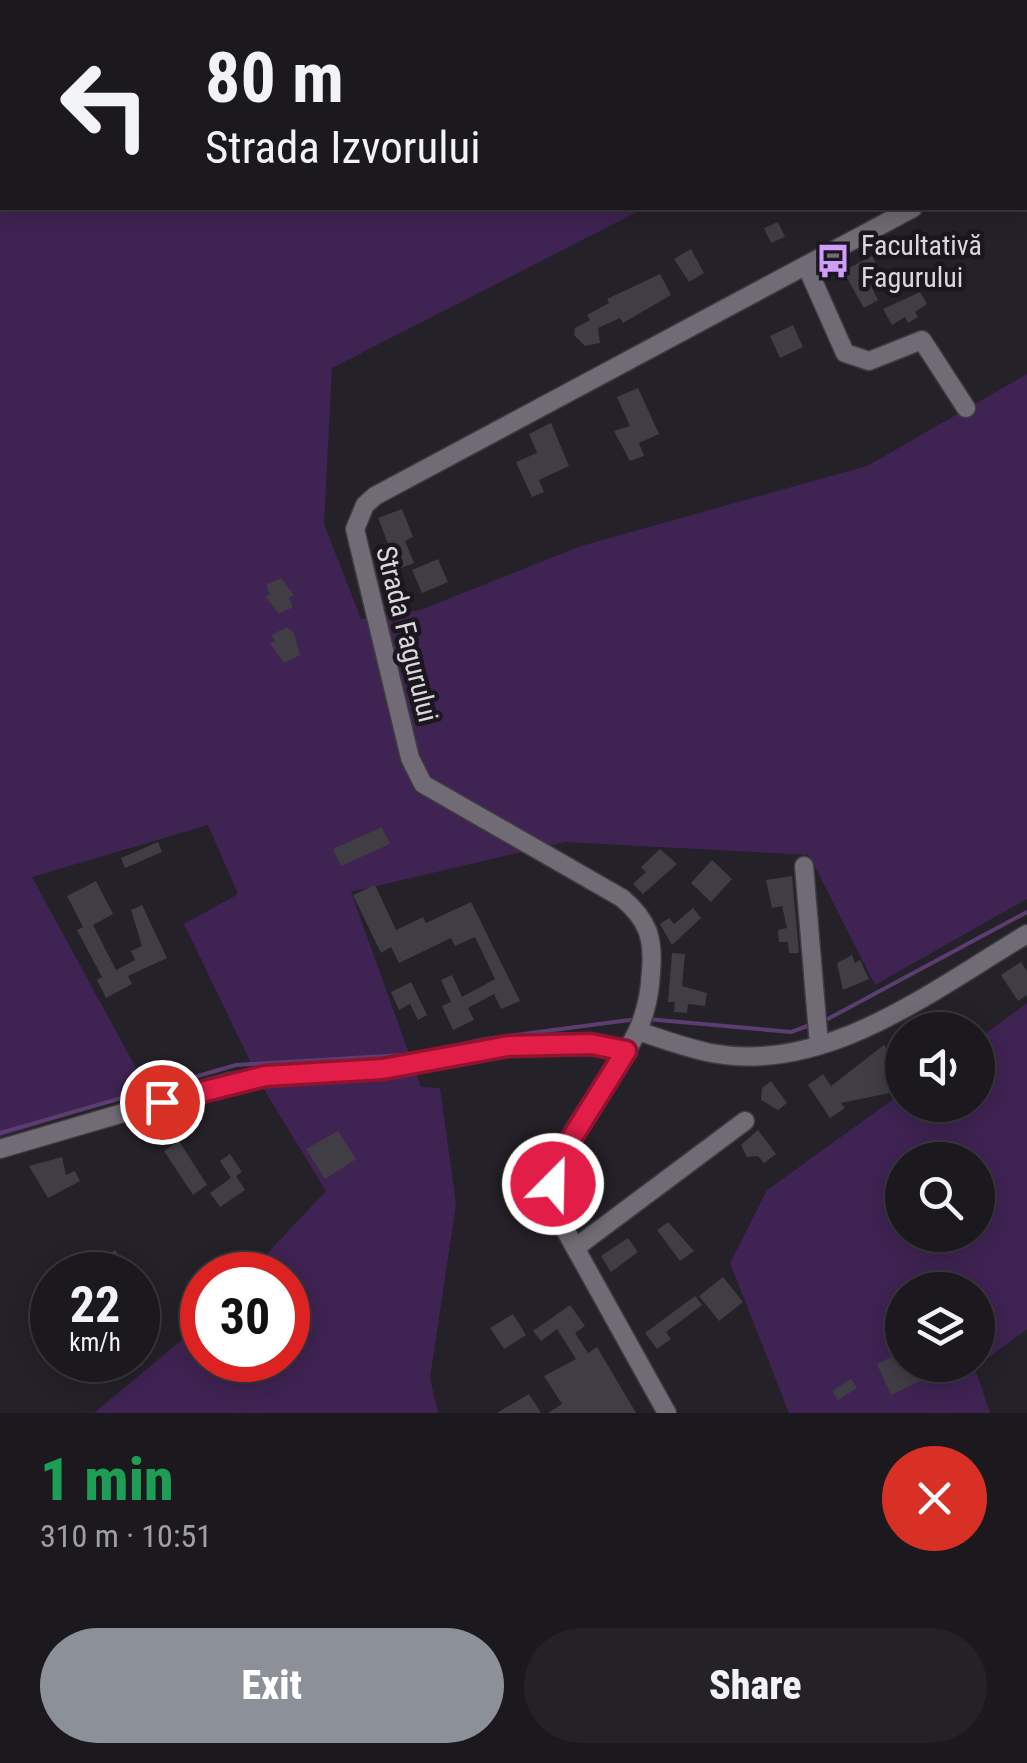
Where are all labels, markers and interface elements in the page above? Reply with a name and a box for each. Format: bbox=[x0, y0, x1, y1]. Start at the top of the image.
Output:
text: 80 m bbox=[205, 37, 344, 119]
icon: left bbox=[40, 40, 170, 170]
text: Strada Izvorului bbox=[205, 121, 481, 174]
place label: Facultativă Fagurului bbox=[861, 229, 982, 294]
bus stop icon: Facultativă Fagurului bbox=[814, 242, 852, 280]
street label: Strada Fagurului bbox=[369, 543, 445, 725]
map controls bbox=[885, 1012, 995, 1382]
button: sound bbox=[885, 1012, 995, 1122]
pin bbox=[120, 1060, 205, 1145]
icon: arrive bbox=[135, 1075, 190, 1130]
position arrow bbox=[501, 1132, 605, 1236]
button: search bbox=[885, 1142, 995, 1252]
speed limit sign: 30 bbox=[180, 1252, 310, 1382]
button: layers bbox=[885, 1272, 995, 1382]
text: 22 bbox=[70, 1276, 120, 1334]
text: km/h bbox=[69, 1328, 121, 1357]
text: 1 min bbox=[40, 1444, 174, 1515]
button: close bbox=[882, 1446, 987, 1551]
text: 310 m · 10:51 bbox=[40, 1517, 212, 1555]
button: Exit bbox=[40, 1628, 504, 1743]
button: Share bbox=[524, 1628, 987, 1743]

